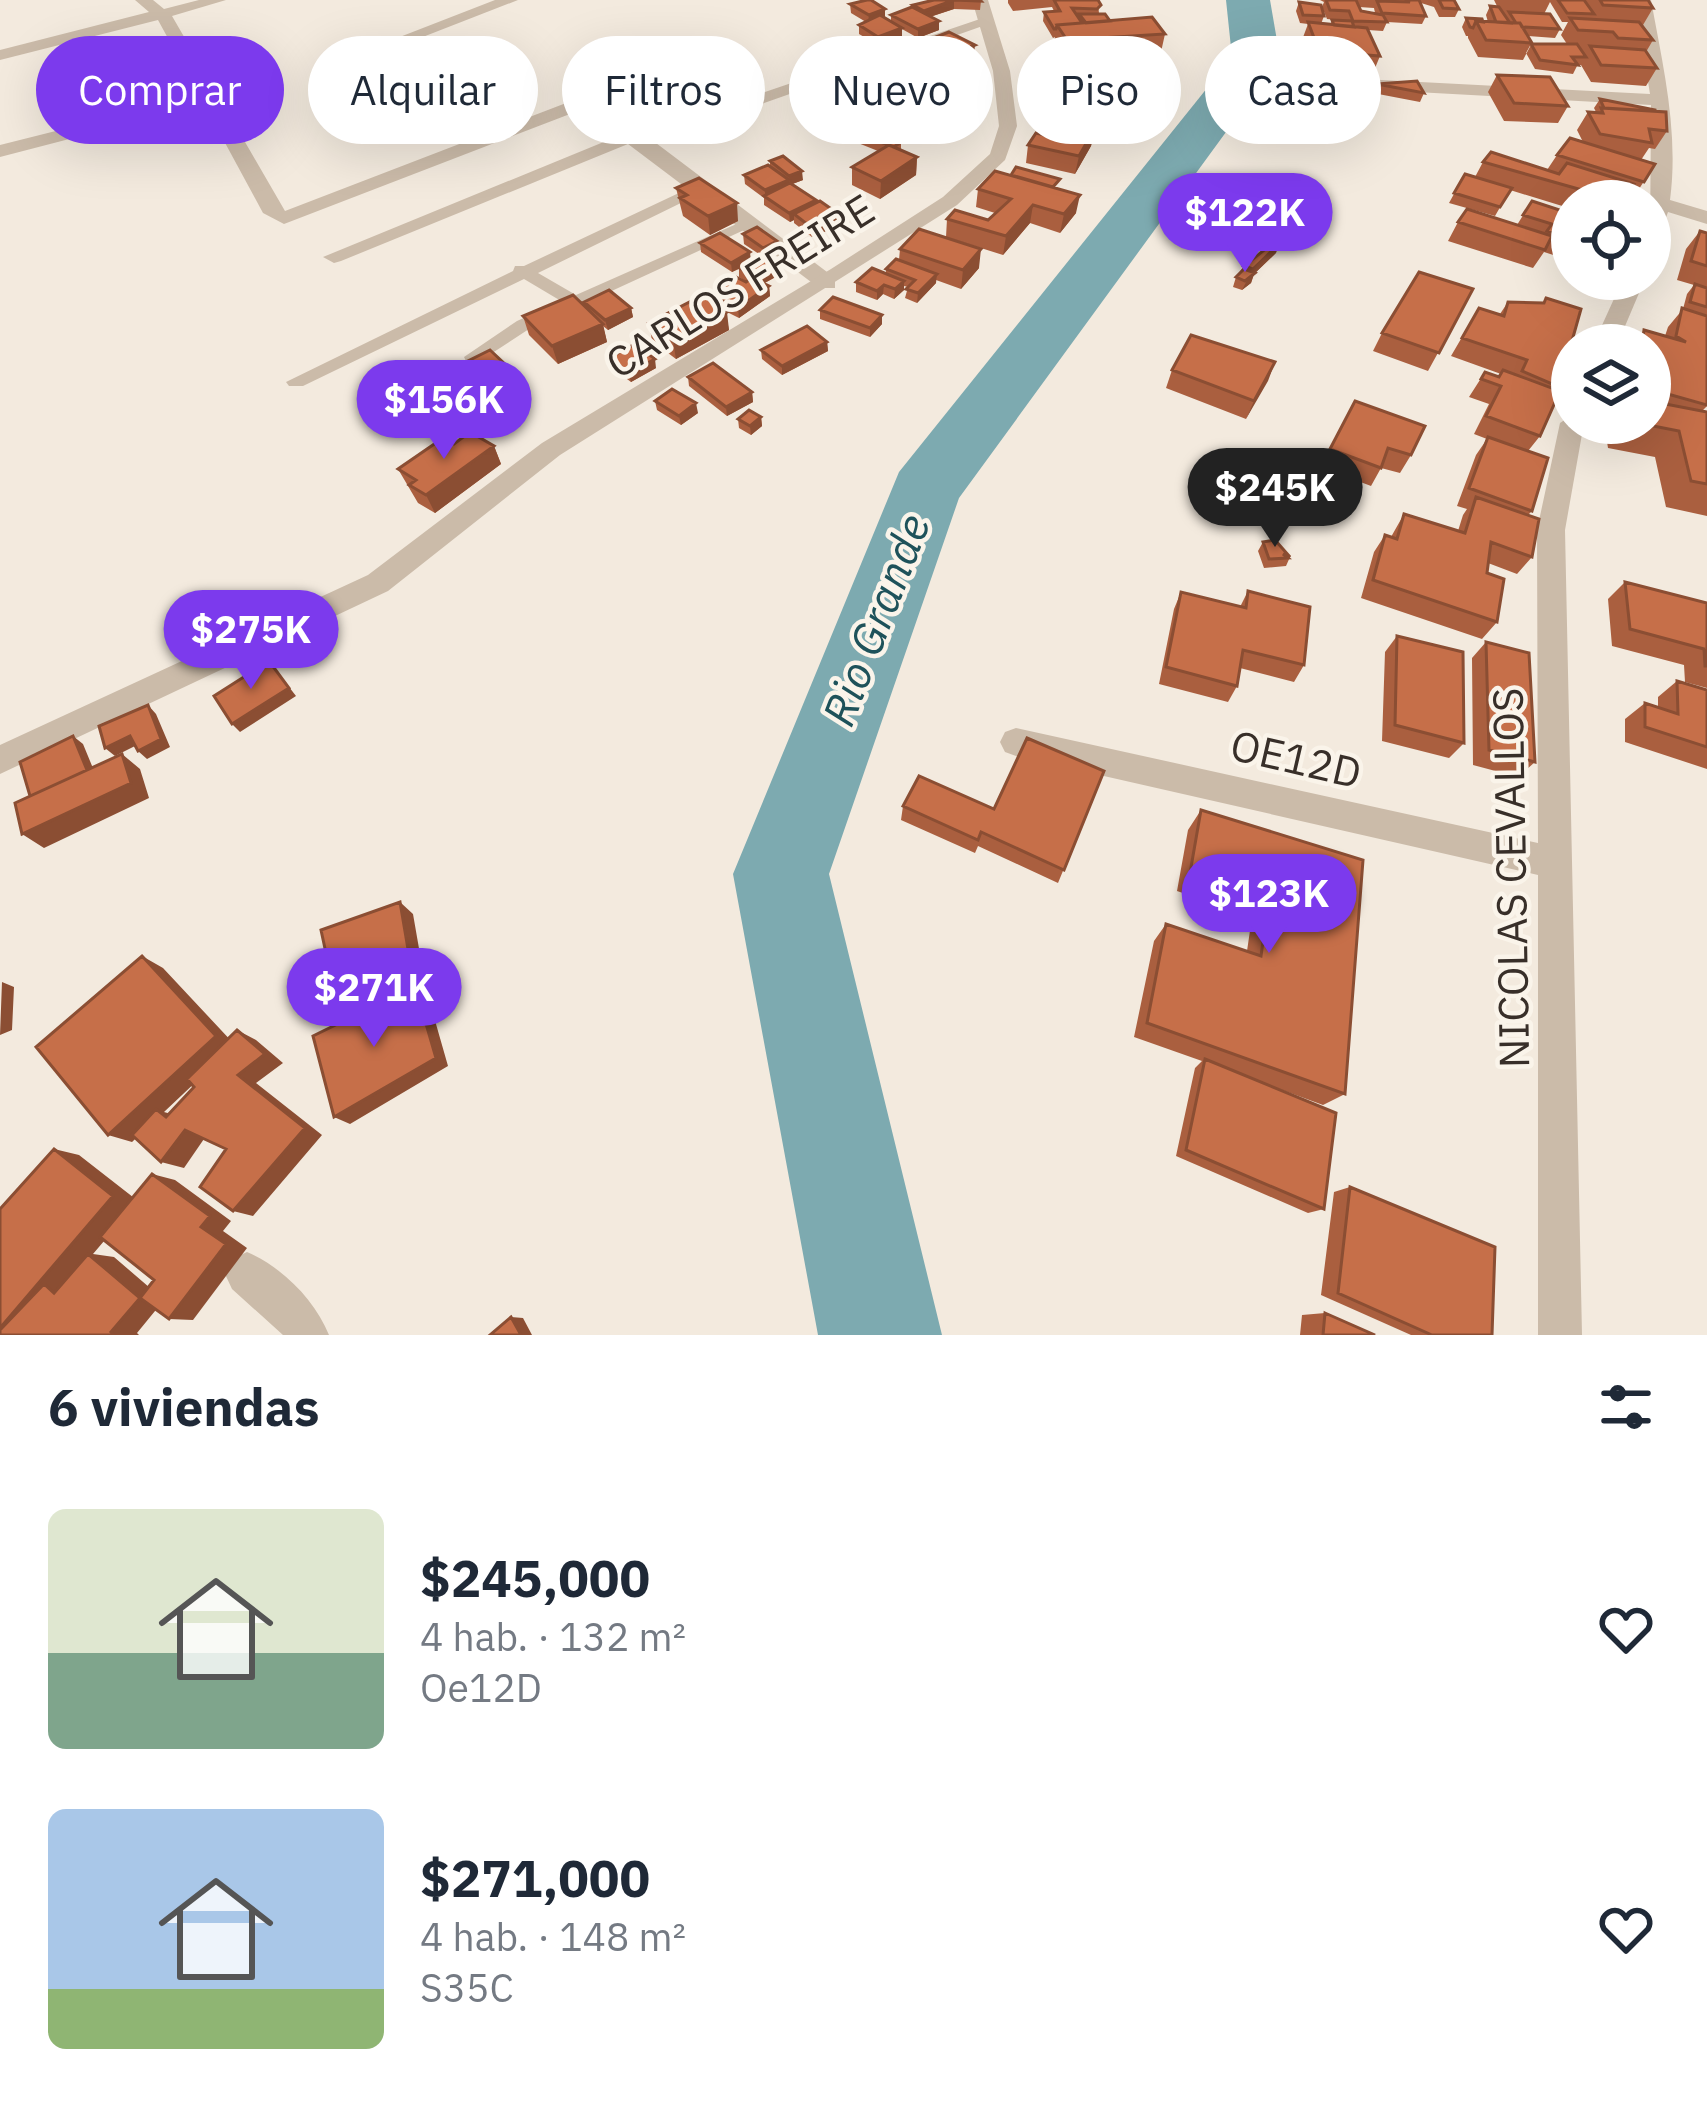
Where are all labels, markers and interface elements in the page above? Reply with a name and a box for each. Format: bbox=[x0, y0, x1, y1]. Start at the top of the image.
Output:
chip: Comprar bbox=[36, 36, 284, 144]
chip: Alquilar bbox=[308, 36, 538, 144]
chip: Filtros bbox=[562, 36, 765, 144]
chip: Nuevo bbox=[789, 36, 993, 144]
chip: Piso bbox=[1017, 36, 1181, 144]
chip: Casa bbox=[1205, 36, 1381, 144]
pin: $122K bbox=[1161, 173, 1329, 275]
map controls bbox=[1551, 180, 1671, 444]
button: locate bbox=[1551, 180, 1671, 300]
street label: CARLOS FREIRE bbox=[595, 181, 884, 390]
text: $122K bbox=[1185, 186, 1305, 237]
button: layers bbox=[1551, 324, 1671, 444]
pin: $156K bbox=[360, 360, 528, 462]
text: $156K bbox=[384, 373, 504, 424]
pin: $245K bbox=[1191, 448, 1359, 550]
text: $245K bbox=[1215, 461, 1335, 512]
water label: Rio Grande bbox=[808, 506, 942, 734]
pin: $275K bbox=[167, 590, 335, 692]
text: $275K bbox=[191, 603, 311, 654]
street label: NICOLAS CEVALLOS bbox=[1480, 687, 1541, 1069]
street label: OE12D bbox=[1225, 717, 1367, 800]
pin: $123K bbox=[1185, 854, 1353, 956]
text: $123K bbox=[1209, 867, 1329, 918]
pin: $271K bbox=[290, 948, 458, 1050]
text: $271K bbox=[314, 961, 434, 1012]
text: 6 viviendas bbox=[48, 1374, 319, 1440]
icon: filters bbox=[1593, 1374, 1659, 1440]
text: $245,000 bbox=[420, 1545, 650, 1611]
icon: home bbox=[144, 1557, 288, 1701]
icon: heart bbox=[1593, 1596, 1659, 1662]
text: 4 hab. · 132 m² bbox=[420, 1611, 686, 1662]
text: Oe12D bbox=[420, 1662, 542, 1713]
text: $271,000 bbox=[420, 1845, 650, 1911]
icon: home bbox=[144, 1857, 288, 2001]
icon: heart bbox=[1593, 1896, 1659, 1962]
text: 4 hab. · 148 m² bbox=[420, 1911, 686, 1962]
text: S35C bbox=[420, 1962, 514, 2013]

